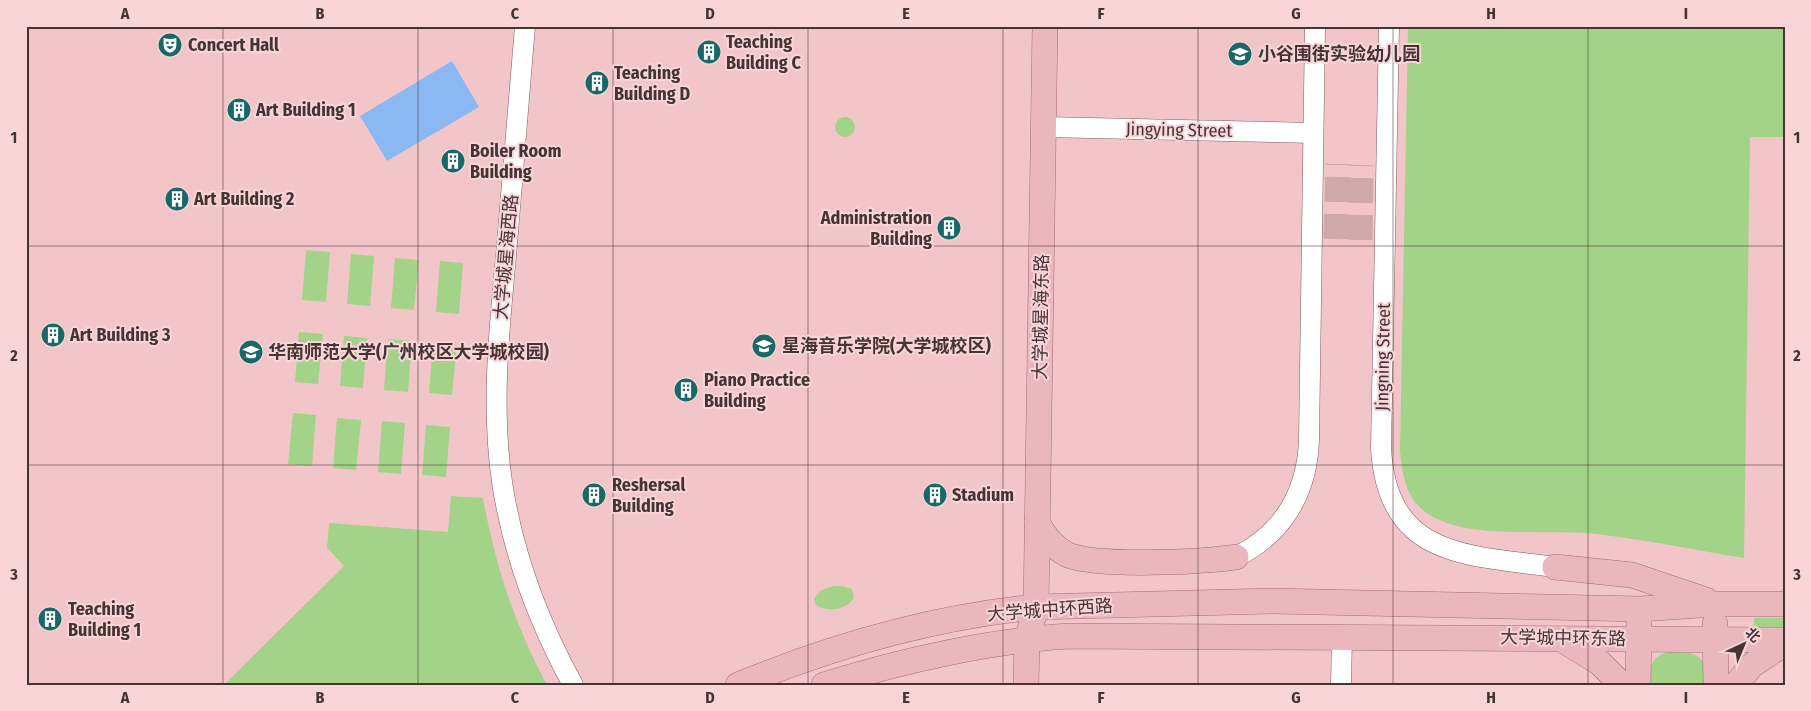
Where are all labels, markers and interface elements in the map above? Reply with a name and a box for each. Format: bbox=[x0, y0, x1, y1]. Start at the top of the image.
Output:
text: A bbox=[120, 4, 130, 23]
text: B bbox=[316, 4, 325, 23]
text: C bbox=[511, 4, 520, 23]
text: D bbox=[705, 4, 715, 23]
text: E bbox=[902, 4, 910, 23]
text: F bbox=[1097, 4, 1105, 23]
text: G bbox=[1291, 4, 1301, 23]
text: H bbox=[1486, 4, 1496, 23]
text: I bbox=[1684, 4, 1688, 23]
place label: Teaching Building C bbox=[726, 31, 801, 74]
theatre icon: Concert Hall bbox=[157, 32, 183, 58]
place label: Concert Hall bbox=[188, 34, 279, 56]
building icon: Teaching Building C bbox=[696, 39, 722, 65]
school or university icon: 小谷围街实验幼儿园 bbox=[1227, 41, 1253, 67]
place label: 小谷围街实验幼儿园 bbox=[1258, 43, 1420, 65]
place label: Teaching Building D bbox=[614, 62, 690, 105]
building icon: Teaching Building D bbox=[584, 70, 610, 96]
building icon: Art Building 1 bbox=[226, 97, 252, 123]
place label: Art Building 1 bbox=[255, 99, 356, 121]
street label: Jingying Street bbox=[1126, 118, 1232, 142]
text: 1 bbox=[11, 128, 17, 147]
text: 1 bbox=[1794, 128, 1800, 147]
place label: Boiler Room Building bbox=[470, 140, 561, 183]
building icon: Boiler Room Building bbox=[440, 148, 466, 174]
building icon: Art Building 2 bbox=[164, 186, 190, 212]
place label: Art Building 2 bbox=[193, 188, 294, 210]
street label: 大学城星海西路 bbox=[490, 193, 522, 321]
place label: Administration Building bbox=[820, 207, 932, 250]
building icon: Administration Building bbox=[936, 215, 962, 241]
street label: 大学城星海东路 bbox=[1029, 254, 1053, 380]
street label: Jingning Street bbox=[1371, 303, 1395, 411]
building icon: Art Building 3 bbox=[40, 322, 66, 348]
place label: Art Building 3 bbox=[69, 324, 171, 346]
school or university icon: 星海音乐学院(大学城校区) bbox=[751, 333, 777, 359]
place label: 星海音乐学院(大学城校区) bbox=[782, 335, 991, 357]
school or university icon: 华南师范大学(广州校区大学城校园) bbox=[238, 339, 264, 365]
place label: 华南师范大学(广州校区大学城校园) bbox=[268, 341, 549, 363]
text: 2 bbox=[9, 346, 18, 365]
text: 2 bbox=[1792, 346, 1801, 365]
place label: Piano Practice Building bbox=[704, 369, 810, 412]
building icon: Piano Practice Building bbox=[673, 377, 699, 403]
place label: Reshersal Building bbox=[612, 474, 685, 517]
building icon: Reshersal Building bbox=[581, 482, 607, 508]
building icon: Stadium bbox=[922, 482, 948, 508]
place label: Stadium bbox=[952, 484, 1014, 506]
text: 3 bbox=[9, 565, 18, 584]
text: 3 bbox=[1792, 565, 1801, 584]
street label: 大学城中环西路 bbox=[986, 595, 1114, 625]
place label: Teaching Building 1 bbox=[68, 598, 141, 641]
building icon: Teaching Building 1 bbox=[37, 606, 63, 632]
north arrow bbox=[1718, 618, 1768, 668]
text: 北 bbox=[1742, 624, 1764, 646]
street label: 大学城中环东路 bbox=[1500, 626, 1626, 650]
text: A bbox=[120, 688, 130, 707]
text: B bbox=[316, 688, 325, 707]
text: C bbox=[511, 688, 520, 707]
text: D bbox=[705, 688, 715, 707]
text: E bbox=[902, 688, 910, 707]
text: F bbox=[1097, 688, 1105, 707]
text: G bbox=[1291, 688, 1301, 707]
text: H bbox=[1486, 688, 1496, 707]
text: I bbox=[1684, 688, 1688, 707]

